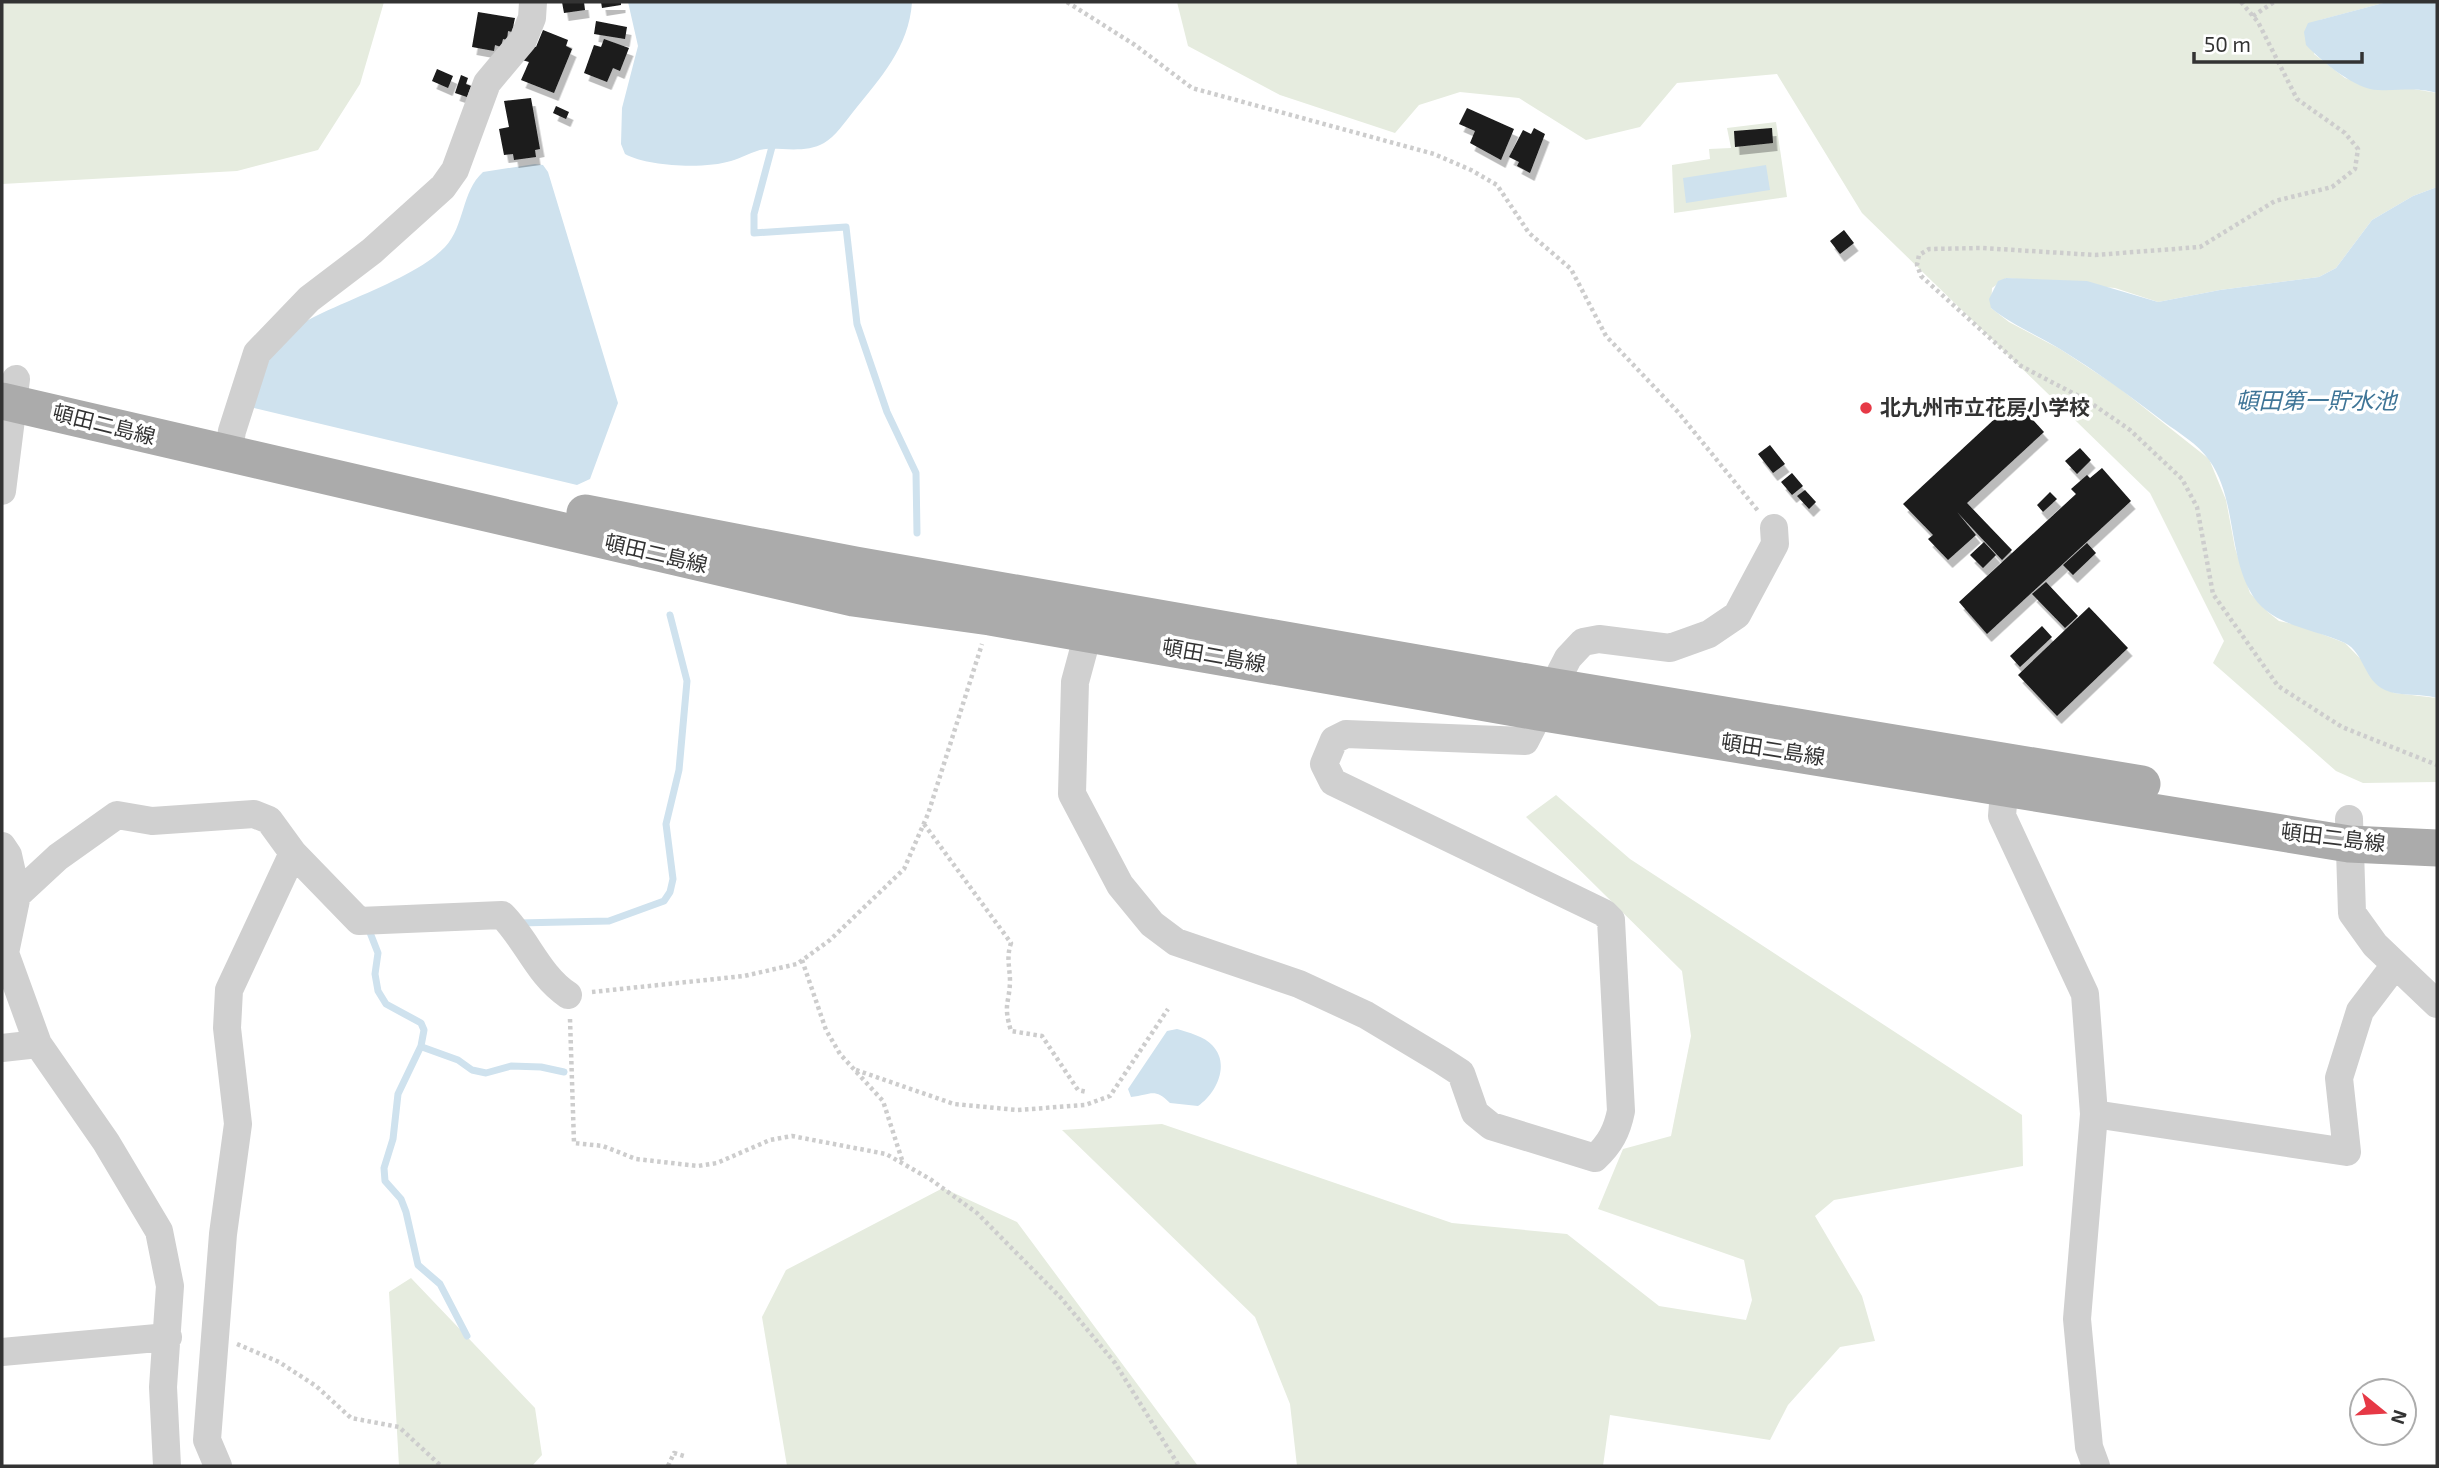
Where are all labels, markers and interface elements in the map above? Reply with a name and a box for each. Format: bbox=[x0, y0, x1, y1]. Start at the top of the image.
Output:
scale bar bbox=[2194, 21, 2362, 65]
text: 50 m bbox=[2204, 31, 2251, 56]
water label: 頓田第一貯水池 bbox=[2236, 386, 2399, 414]
place label: 北九州市立花房小学校 bbox=[1880, 394, 2090, 419]
street label: 頓田二島線 bbox=[50, 399, 158, 448]
marker: 北九州市立花房小学校 bbox=[1858, 400, 1874, 416]
street label: 頓田二島線 bbox=[602, 529, 710, 577]
street label: 頓田二島線 bbox=[1160, 633, 1268, 676]
street label: 頓田二島線 bbox=[1719, 728, 1827, 769]
street label: 頓田二島線 bbox=[2280, 818, 2387, 855]
north arrow bbox=[2348, 1377, 2418, 1447]
text: N bbox=[2387, 1407, 2413, 1427]

